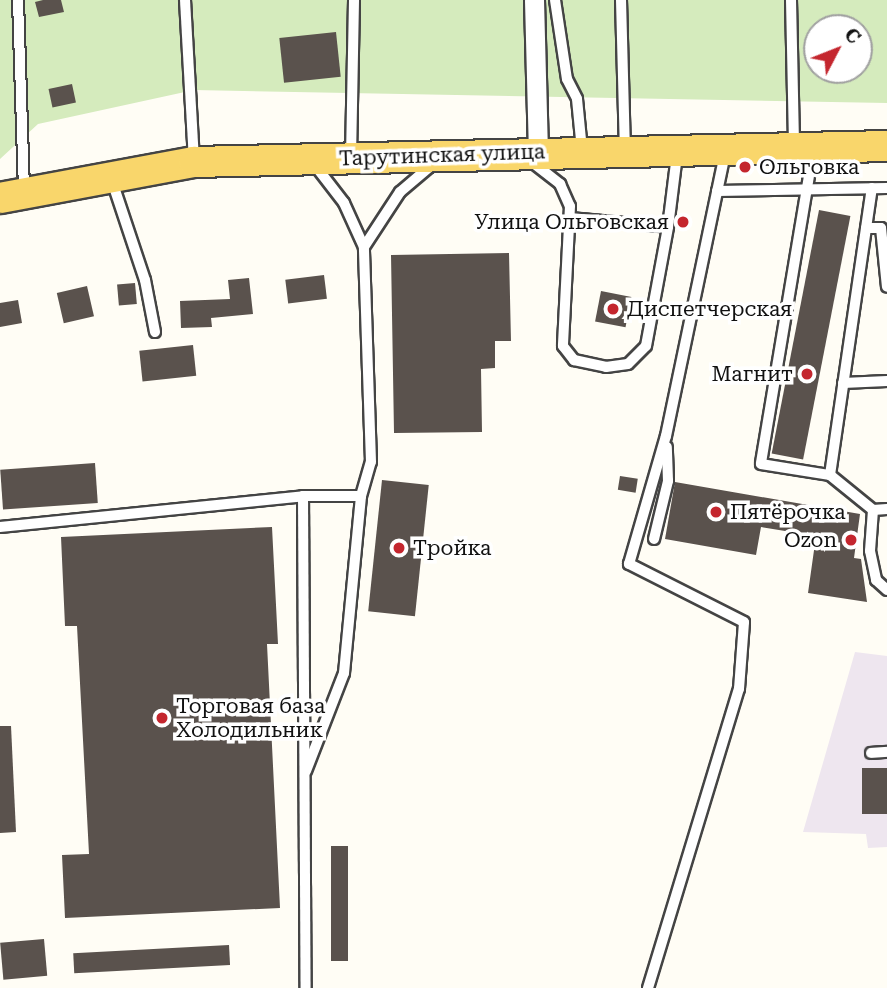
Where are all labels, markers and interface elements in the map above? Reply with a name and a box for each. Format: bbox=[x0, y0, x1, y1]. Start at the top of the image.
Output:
north arrow bbox=[803, 14, 873, 84]
text: С bbox=[839, 23, 865, 49]
street label: Тарутинская улица bbox=[338, 139, 546, 171]
place label: Ольговка bbox=[759, 154, 859, 180]
marker: Ольговка bbox=[737, 159, 753, 175]
place label: Улица Ольговская bbox=[475, 209, 669, 235]
marker: Улица Ольговская bbox=[675, 214, 691, 230]
place label: Диспетчерская bbox=[627, 296, 792, 322]
marker: Диспетчерская bbox=[605, 301, 621, 317]
place label: Магнит bbox=[711, 361, 793, 387]
marker: Магнит bbox=[799, 366, 815, 382]
place label: Пятёрочка bbox=[730, 499, 846, 525]
marker: Пятёрочка bbox=[708, 504, 724, 520]
place label: Ozon bbox=[784, 527, 837, 553]
marker: Ozon bbox=[843, 532, 859, 548]
place label: Тройка bbox=[413, 535, 491, 561]
marker: Тройка bbox=[391, 540, 407, 556]
place label: Торговая база Холодильник bbox=[176, 693, 325, 743]
marker: Торговая база Холодильник bbox=[154, 710, 170, 726]

